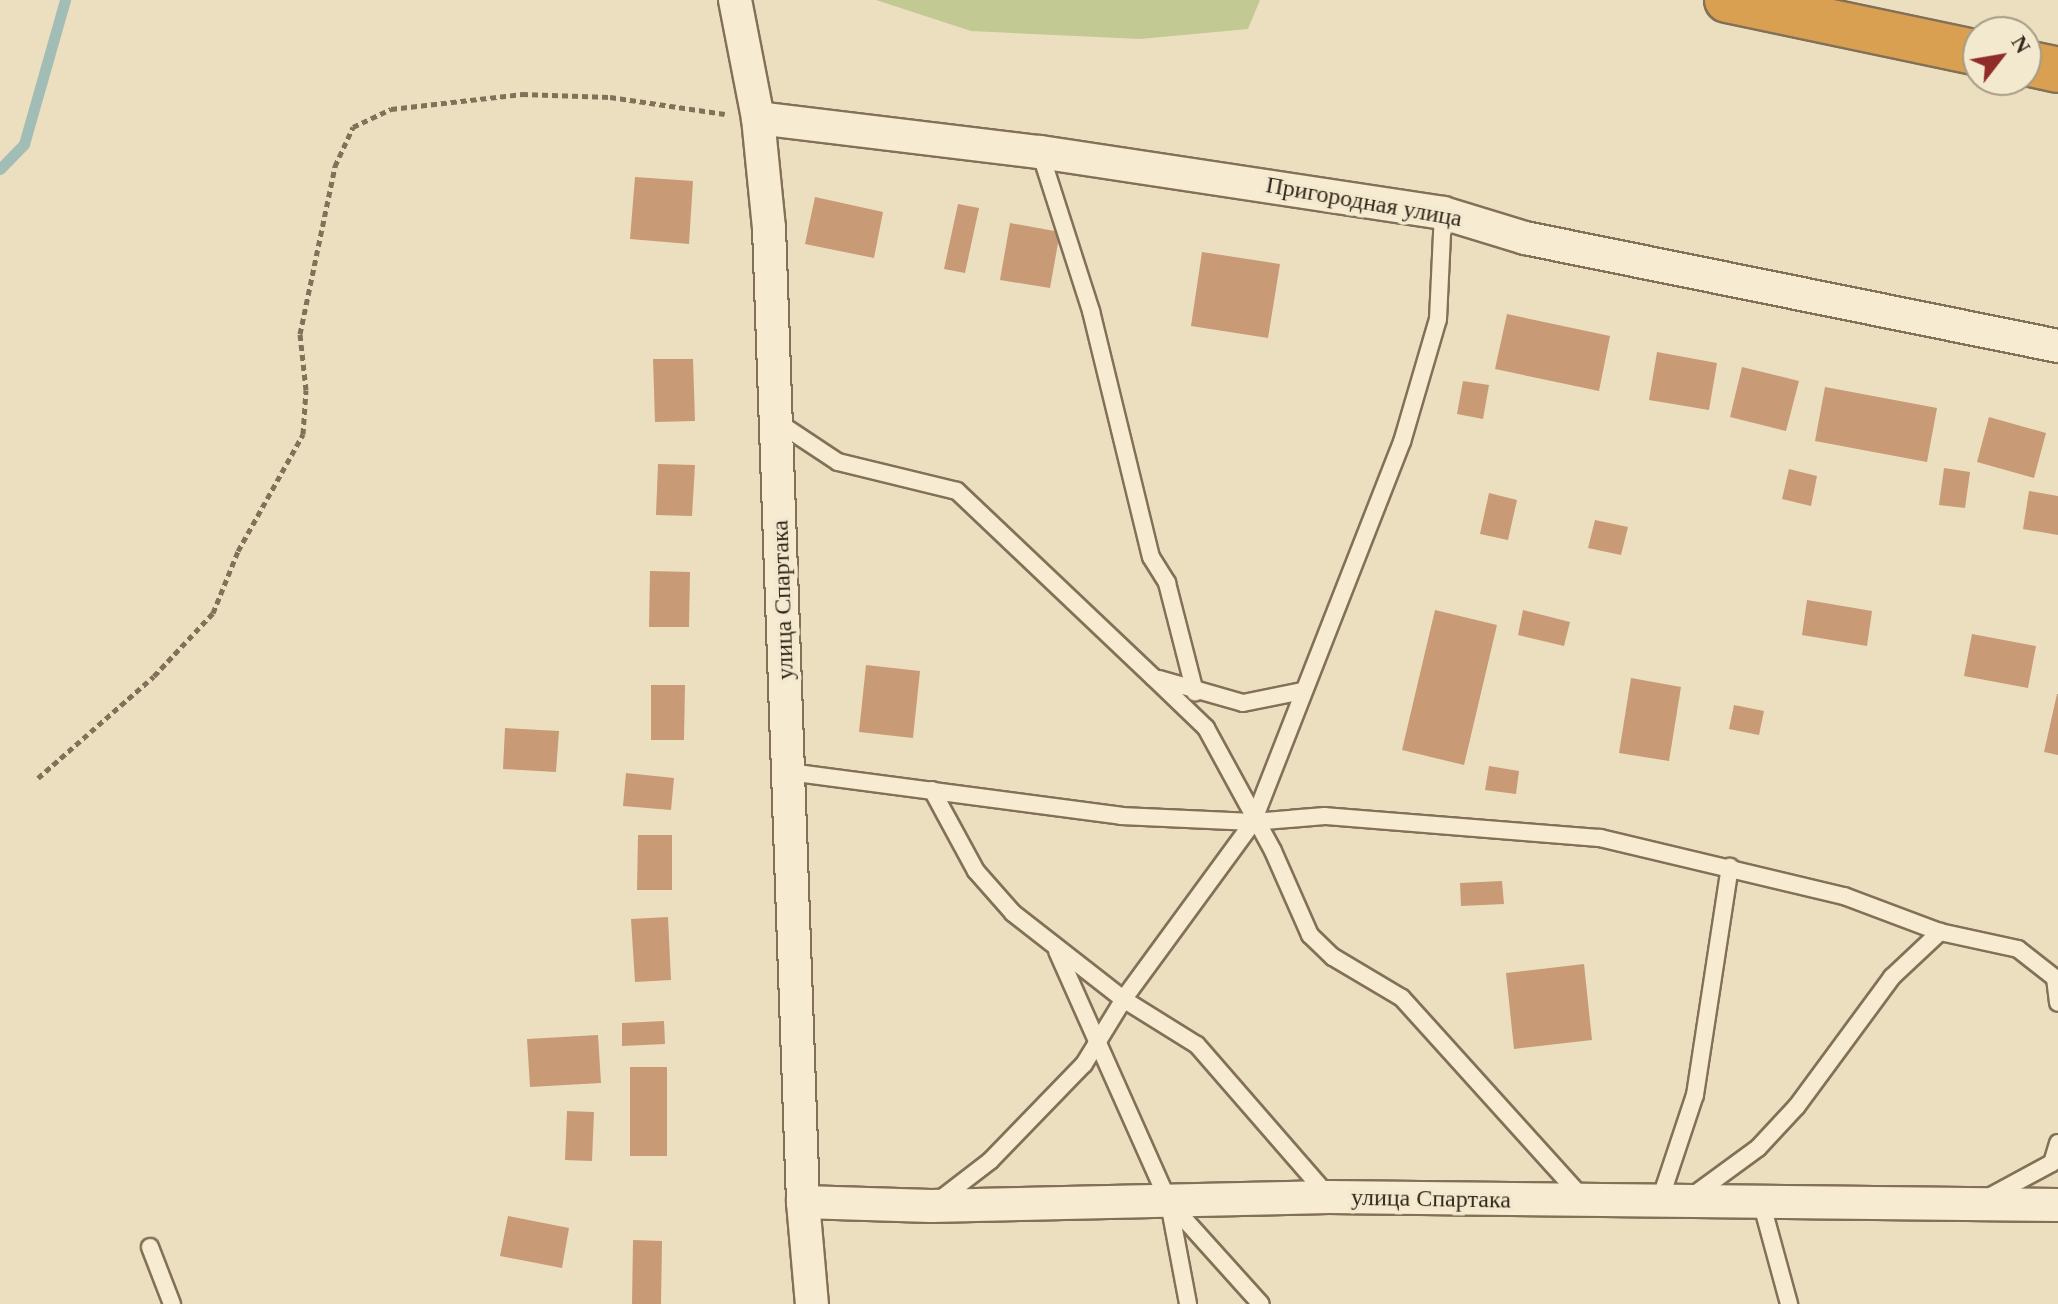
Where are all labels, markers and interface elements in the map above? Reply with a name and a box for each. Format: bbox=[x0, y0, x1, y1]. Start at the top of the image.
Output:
north arrow bbox=[1962, 16, 2042, 96]
text: N bbox=[2006, 31, 2036, 58]
street label: Пригородная улица bbox=[1264, 171, 1464, 233]
street label: улица Спартака bbox=[766, 520, 800, 680]
street label: улица Спартака bbox=[1351, 1183, 1511, 1215]

